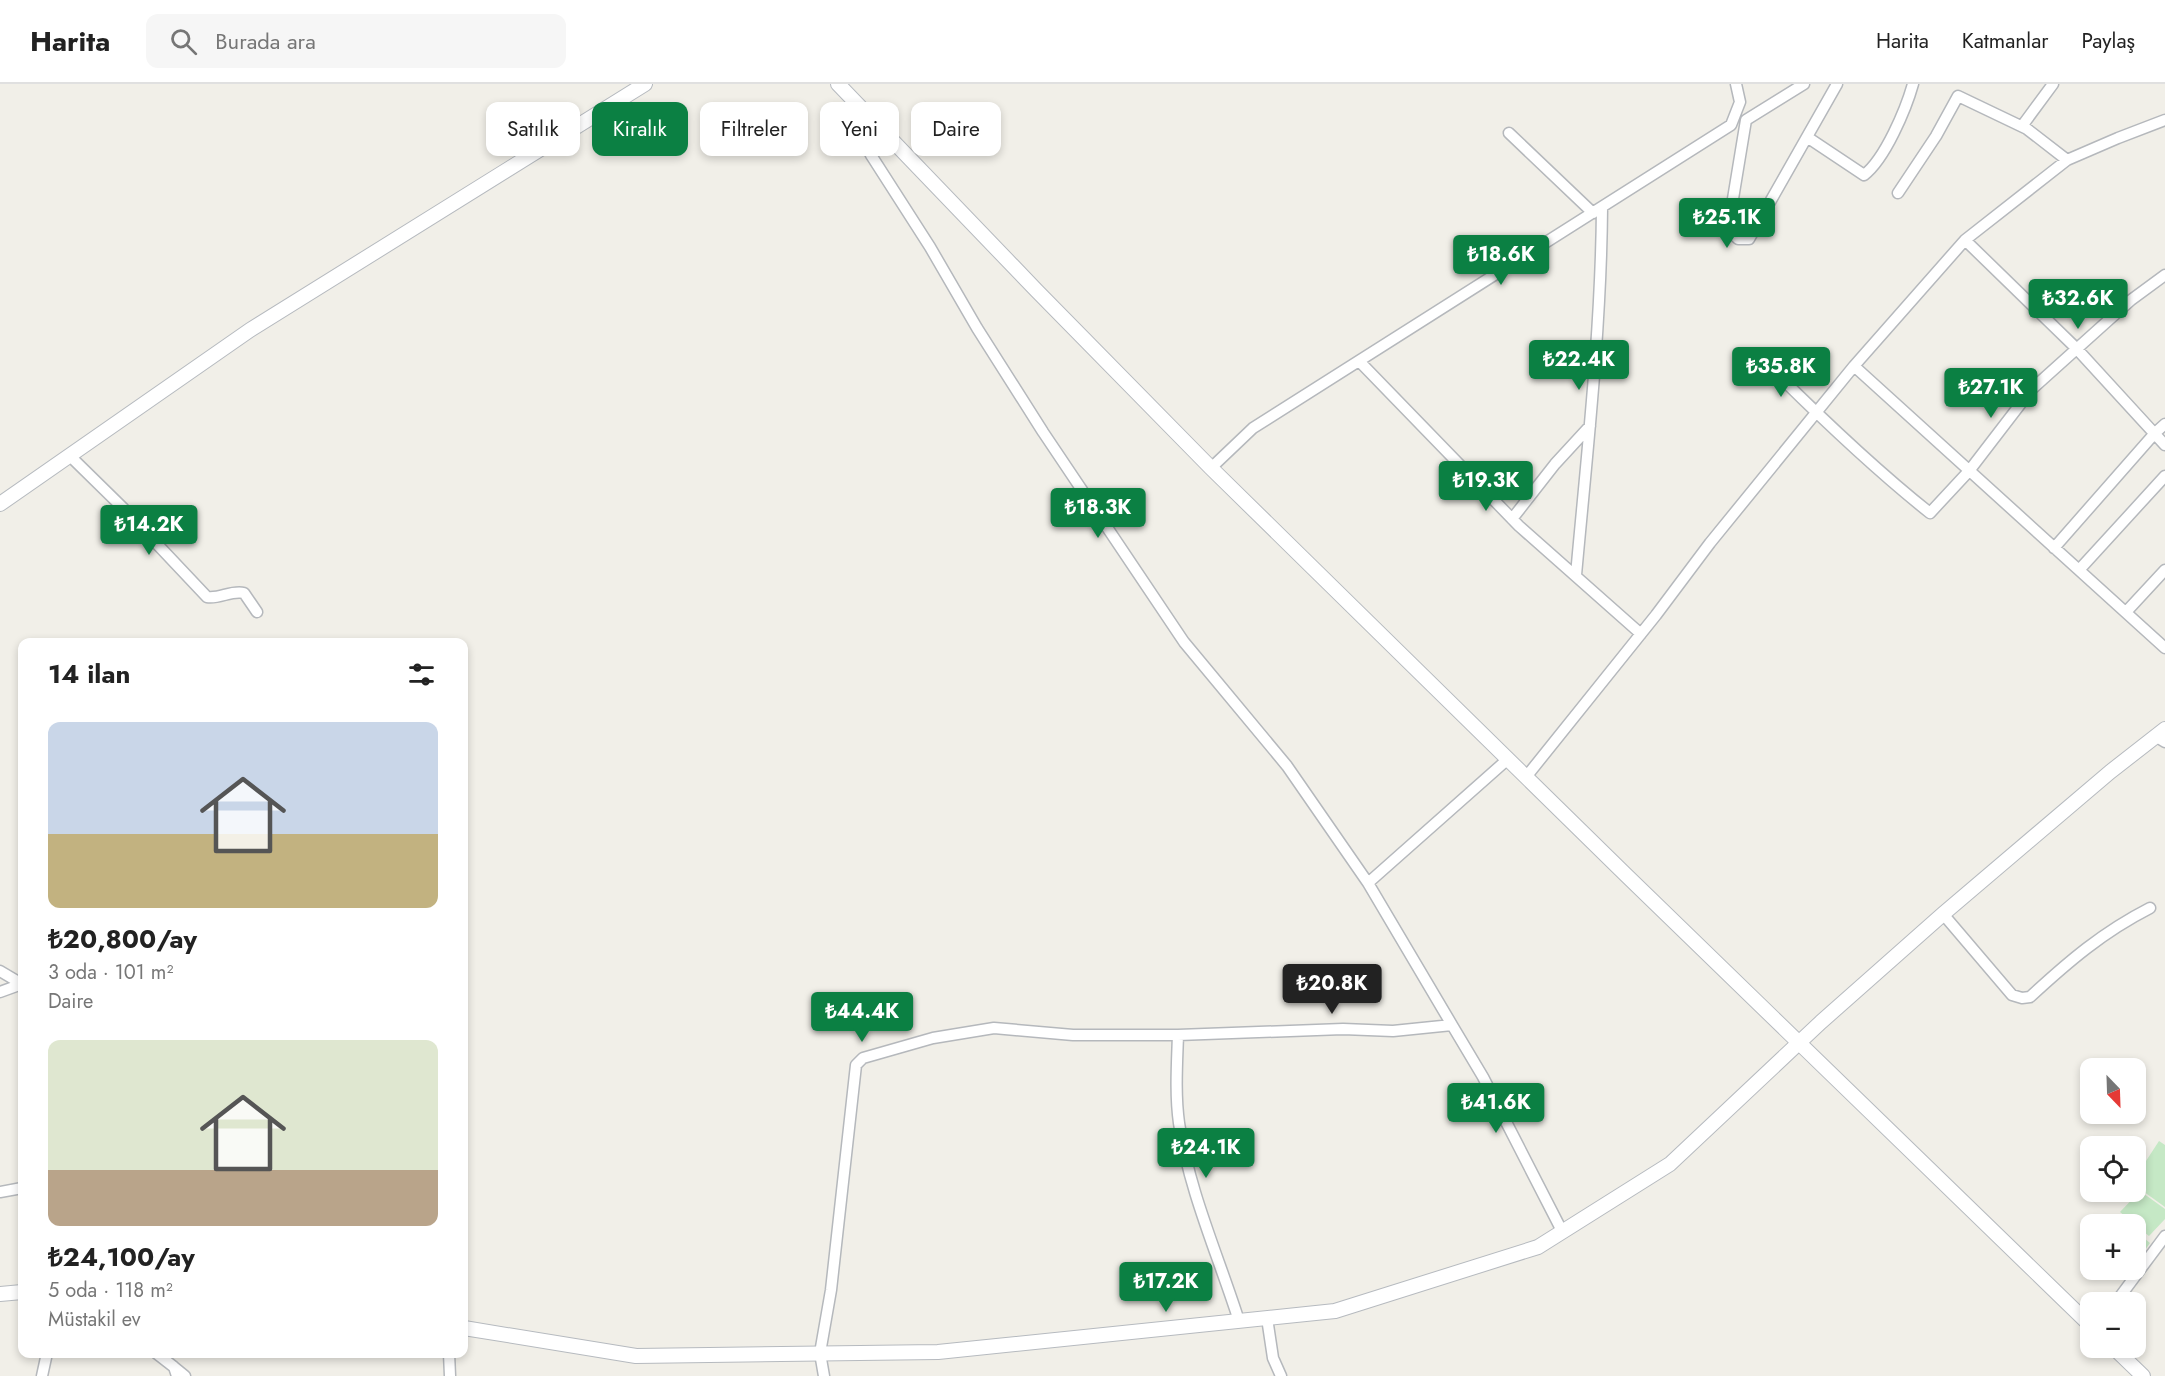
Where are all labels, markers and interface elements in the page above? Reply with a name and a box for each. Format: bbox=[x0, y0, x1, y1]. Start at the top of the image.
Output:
search box bbox=[146, 14, 566, 68]
text: Harita bbox=[30, 21, 110, 62]
icon: search bbox=[167, 25, 200, 58]
text: Burada ara bbox=[215, 25, 316, 57]
text: Harita bbox=[1876, 26, 1929, 56]
text: Katmanlar bbox=[1962, 26, 2048, 56]
text: Paylaş bbox=[2081, 26, 2135, 56]
chip: Satılık bbox=[486, 102, 580, 156]
chip: Kiralık bbox=[592, 102, 688, 156]
chip: Filtreler bbox=[700, 102, 808, 156]
chip: Yeni bbox=[820, 102, 899, 156]
chip: Daire bbox=[911, 102, 1001, 156]
pin: ₺25.1K bbox=[1678, 198, 1776, 249]
text: ₺25.1K bbox=[1693, 203, 1761, 232]
pin: ₺18.6K bbox=[1452, 235, 1550, 286]
text: ₺18.6K bbox=[1467, 240, 1535, 269]
pin: ₺32.6K bbox=[2029, 279, 2127, 330]
text: ₺32.6K bbox=[2043, 284, 2113, 313]
pin: ₺22.4K bbox=[1530, 340, 1628, 391]
text: ₺22.4K bbox=[1543, 345, 1615, 374]
pin: ₺35.8K bbox=[1732, 347, 1830, 398]
text: ₺35.8K bbox=[1746, 352, 1816, 381]
pin: ₺27.1K bbox=[1942, 368, 2040, 419]
text: ₺27.1K bbox=[1958, 373, 2024, 402]
pin: ₺19.3K bbox=[1437, 461, 1535, 512]
text: ₺19.3K bbox=[1453, 466, 1519, 495]
pin: ₺18.3K bbox=[1049, 488, 1147, 539]
text: ₺18.3K bbox=[1065, 493, 1131, 522]
pin: ₺14.2K bbox=[100, 505, 198, 556]
text: ₺14.2K bbox=[114, 510, 184, 539]
text: 14 ilan bbox=[48, 655, 130, 693]
icon: filters bbox=[405, 658, 438, 691]
icon: home bbox=[189, 761, 297, 869]
text: ₺20,800/ay bbox=[48, 920, 197, 958]
text: 3 oda · 101 m² bbox=[48, 958, 173, 987]
pin: ₺20.8K bbox=[1283, 964, 1381, 1015]
text: ₺20.8K bbox=[1297, 969, 1367, 998]
text: Daire bbox=[48, 987, 93, 1016]
pin: ₺44.4K bbox=[813, 992, 911, 1043]
text: ₺44.4K bbox=[825, 997, 899, 1026]
north arrow bbox=[2080, 1058, 2146, 1124]
map controls bbox=[2080, 1058, 2146, 1358]
icon: home bbox=[189, 1079, 297, 1187]
pin: ₺41.6K bbox=[1447, 1083, 1545, 1134]
text: ₺41.6K bbox=[1461, 1088, 1531, 1117]
pin: ₺24.1K bbox=[1157, 1128, 1255, 1179]
text: ₺24.1K bbox=[1171, 1133, 1241, 1162]
button: locate bbox=[2080, 1136, 2146, 1202]
button: + bbox=[2080, 1214, 2146, 1280]
text: ₺24,100/ay bbox=[48, 1238, 195, 1276]
pin: ₺17.2K bbox=[1117, 1262, 1215, 1313]
text: ₺17.2K bbox=[1133, 1267, 1199, 1296]
text: 5 oda · 118 m² bbox=[48, 1276, 173, 1305]
button: − bbox=[2080, 1292, 2146, 1358]
text: Müstakil ev bbox=[48, 1305, 141, 1334]

